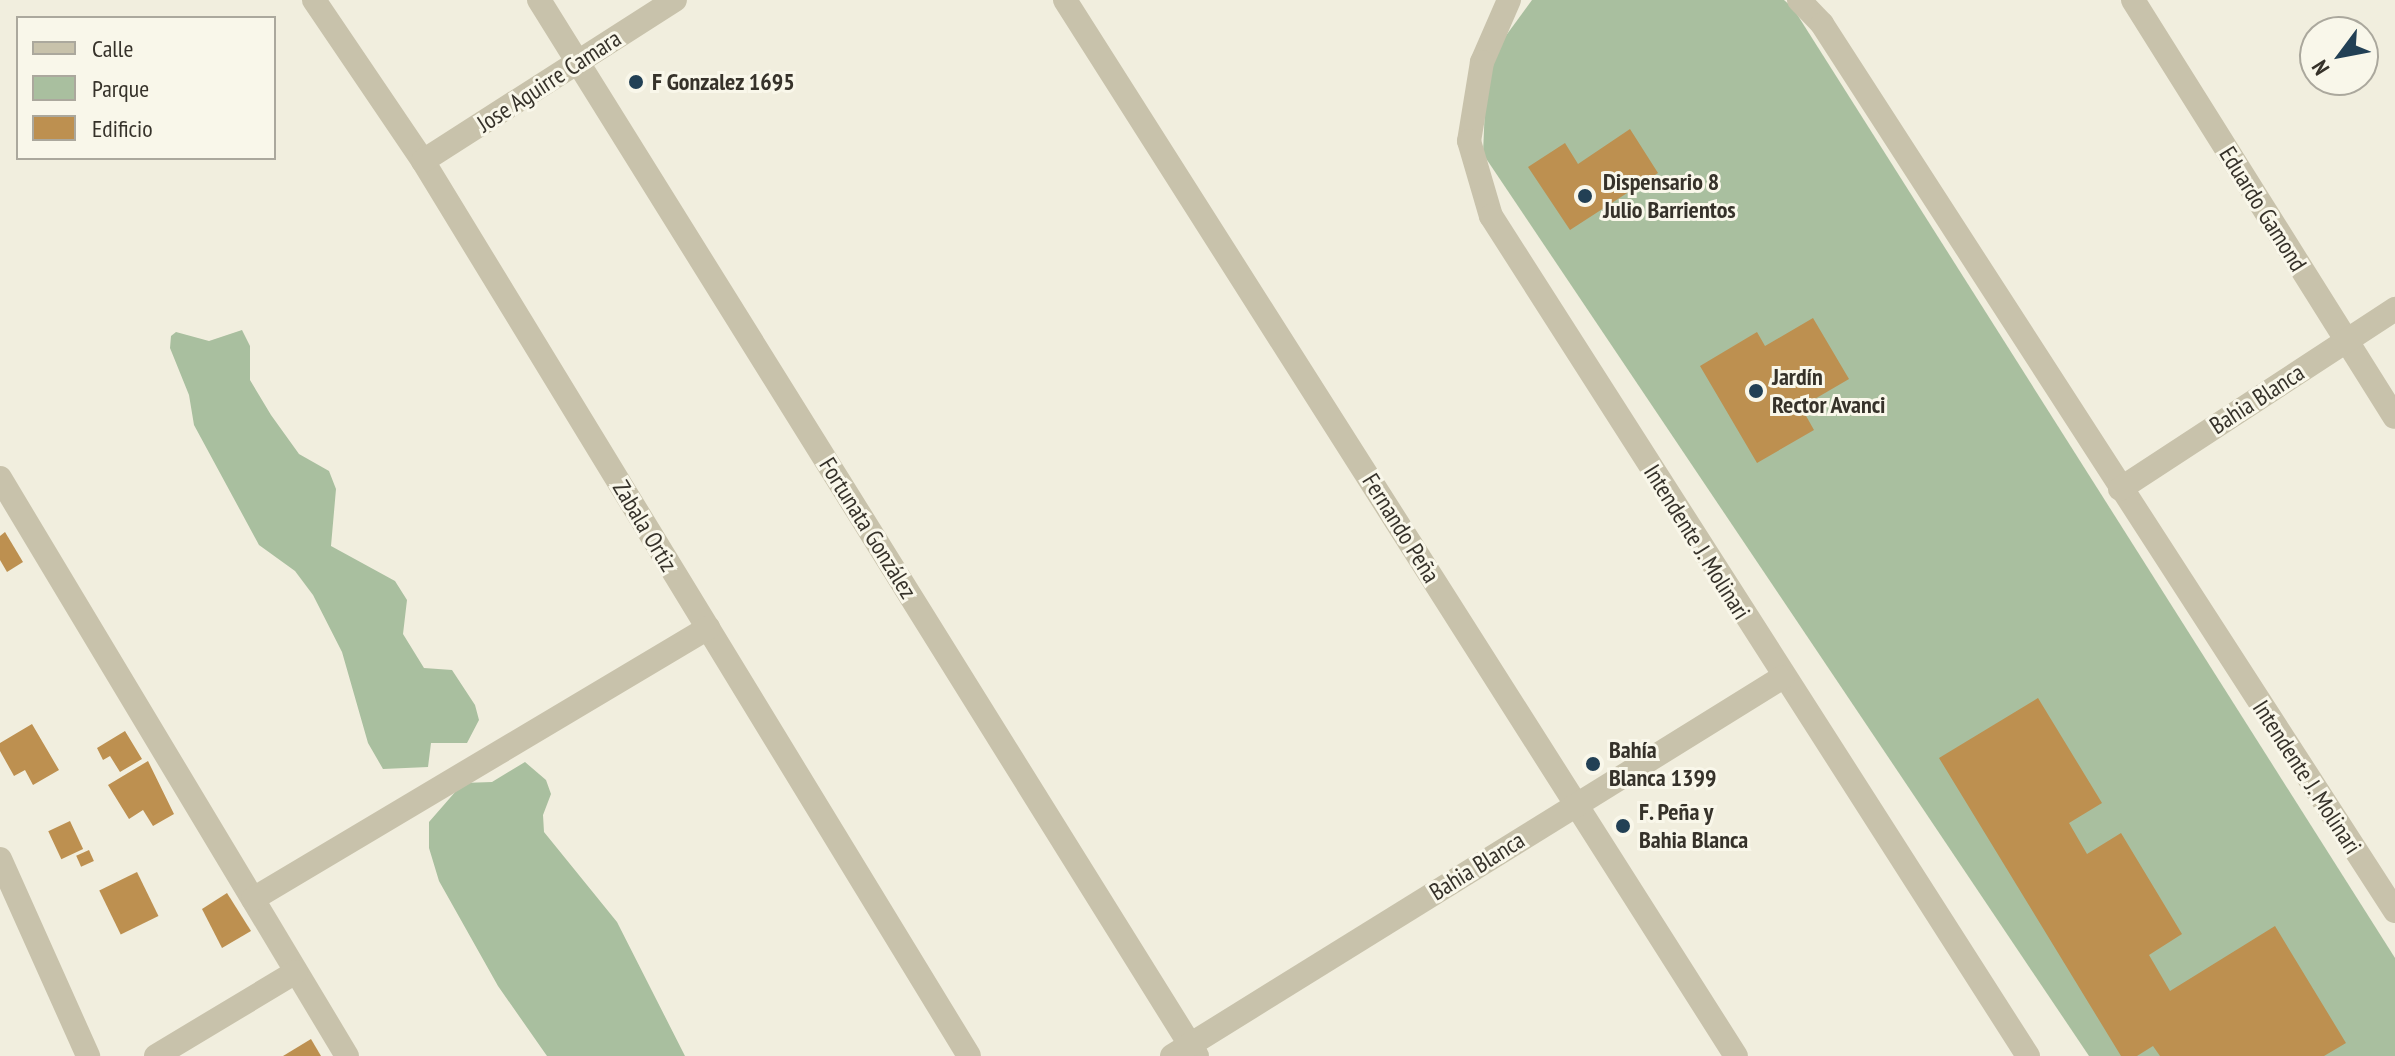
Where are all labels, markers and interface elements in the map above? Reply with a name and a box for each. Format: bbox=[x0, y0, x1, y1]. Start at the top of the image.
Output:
legend bbox=[16, 16, 276, 160]
north arrow bbox=[2299, 16, 2379, 96]
street label: Jose Aguirre Camara bbox=[471, 24, 627, 138]
text: Calle bbox=[92, 33, 133, 64]
text: N bbox=[2305, 55, 2335, 80]
place label: F Gonzalez 1695 bbox=[652, 68, 796, 96]
text: Parque bbox=[92, 73, 149, 104]
marker: F Gonzalez 1695 bbox=[627, 73, 645, 91]
text: Edificio bbox=[92, 113, 153, 144]
street label: Eduardo Gamond bbox=[2213, 141, 2313, 277]
place label: Dispensario 8 Julio Barrientos bbox=[1603, 168, 1736, 224]
marker: Dispensario 8 Julio Barrientos bbox=[1574, 185, 1596, 207]
street label: Bahia Blanca bbox=[2204, 358, 2310, 440]
place label: Jardín Rector Avanci bbox=[1772, 363, 1886, 419]
marker: Jardín Rector Avanci bbox=[1747, 382, 1765, 400]
street label: Fortunata González bbox=[813, 452, 923, 604]
street label: Intendente J. Molinari bbox=[1637, 459, 1757, 625]
street label: Fernando Peña bbox=[1356, 468, 1446, 588]
street label: Zabala Ortiz bbox=[607, 475, 683, 577]
street label: Intendente J. Molinari bbox=[2246, 694, 2368, 860]
place label: Bahía Blanca 1399 bbox=[1609, 736, 1716, 792]
marker: Bahía Blanca 1399 bbox=[1584, 755, 1602, 773]
place label: F. Peña y Bahia Blanca bbox=[1639, 798, 1748, 854]
marker: F. Peña y Bahia Blanca bbox=[1614, 817, 1632, 835]
street label: Bahia Blanca bbox=[1424, 826, 1530, 906]

